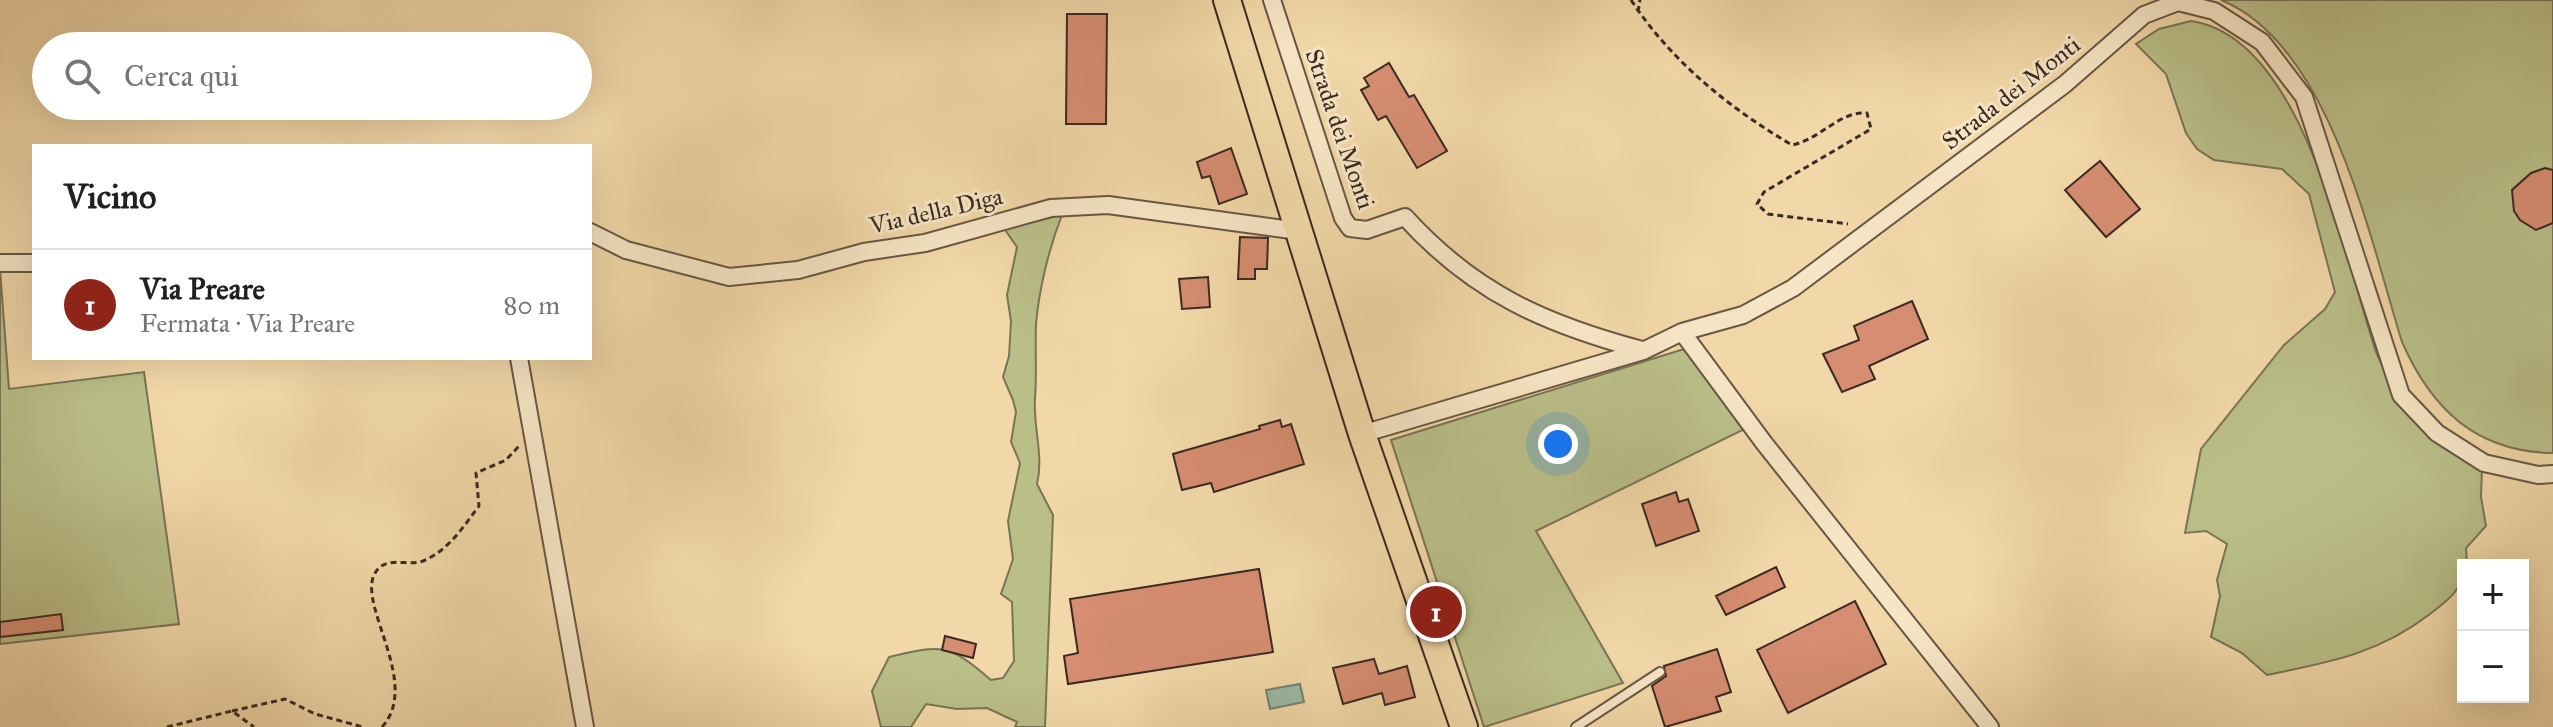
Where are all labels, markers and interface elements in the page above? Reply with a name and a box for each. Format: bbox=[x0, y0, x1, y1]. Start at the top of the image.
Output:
street label: Strada dei Monti bbox=[1936, 29, 2086, 156]
search box bbox=[32, 32, 592, 120]
street label: Strada dei Monti bbox=[1299, 45, 1382, 213]
icon: search bbox=[60, 54, 104, 98]
text: Cerca qui bbox=[124, 58, 238, 94]
text: Vicino bbox=[64, 176, 156, 217]
street label: Via della Diga bbox=[866, 181, 1006, 241]
text: Via Preare bbox=[140, 271, 265, 307]
text: 1 bbox=[85, 289, 95, 321]
text: 80 m bbox=[504, 289, 560, 321]
text: Fermata · Via Preare bbox=[140, 307, 355, 339]
your location bbox=[1538, 424, 1578, 464]
map controls bbox=[2457, 559, 2529, 703]
button: + bbox=[2457, 559, 2529, 631]
pin: 1 bbox=[1410, 582, 1462, 642]
button: − bbox=[2457, 631, 2529, 703]

